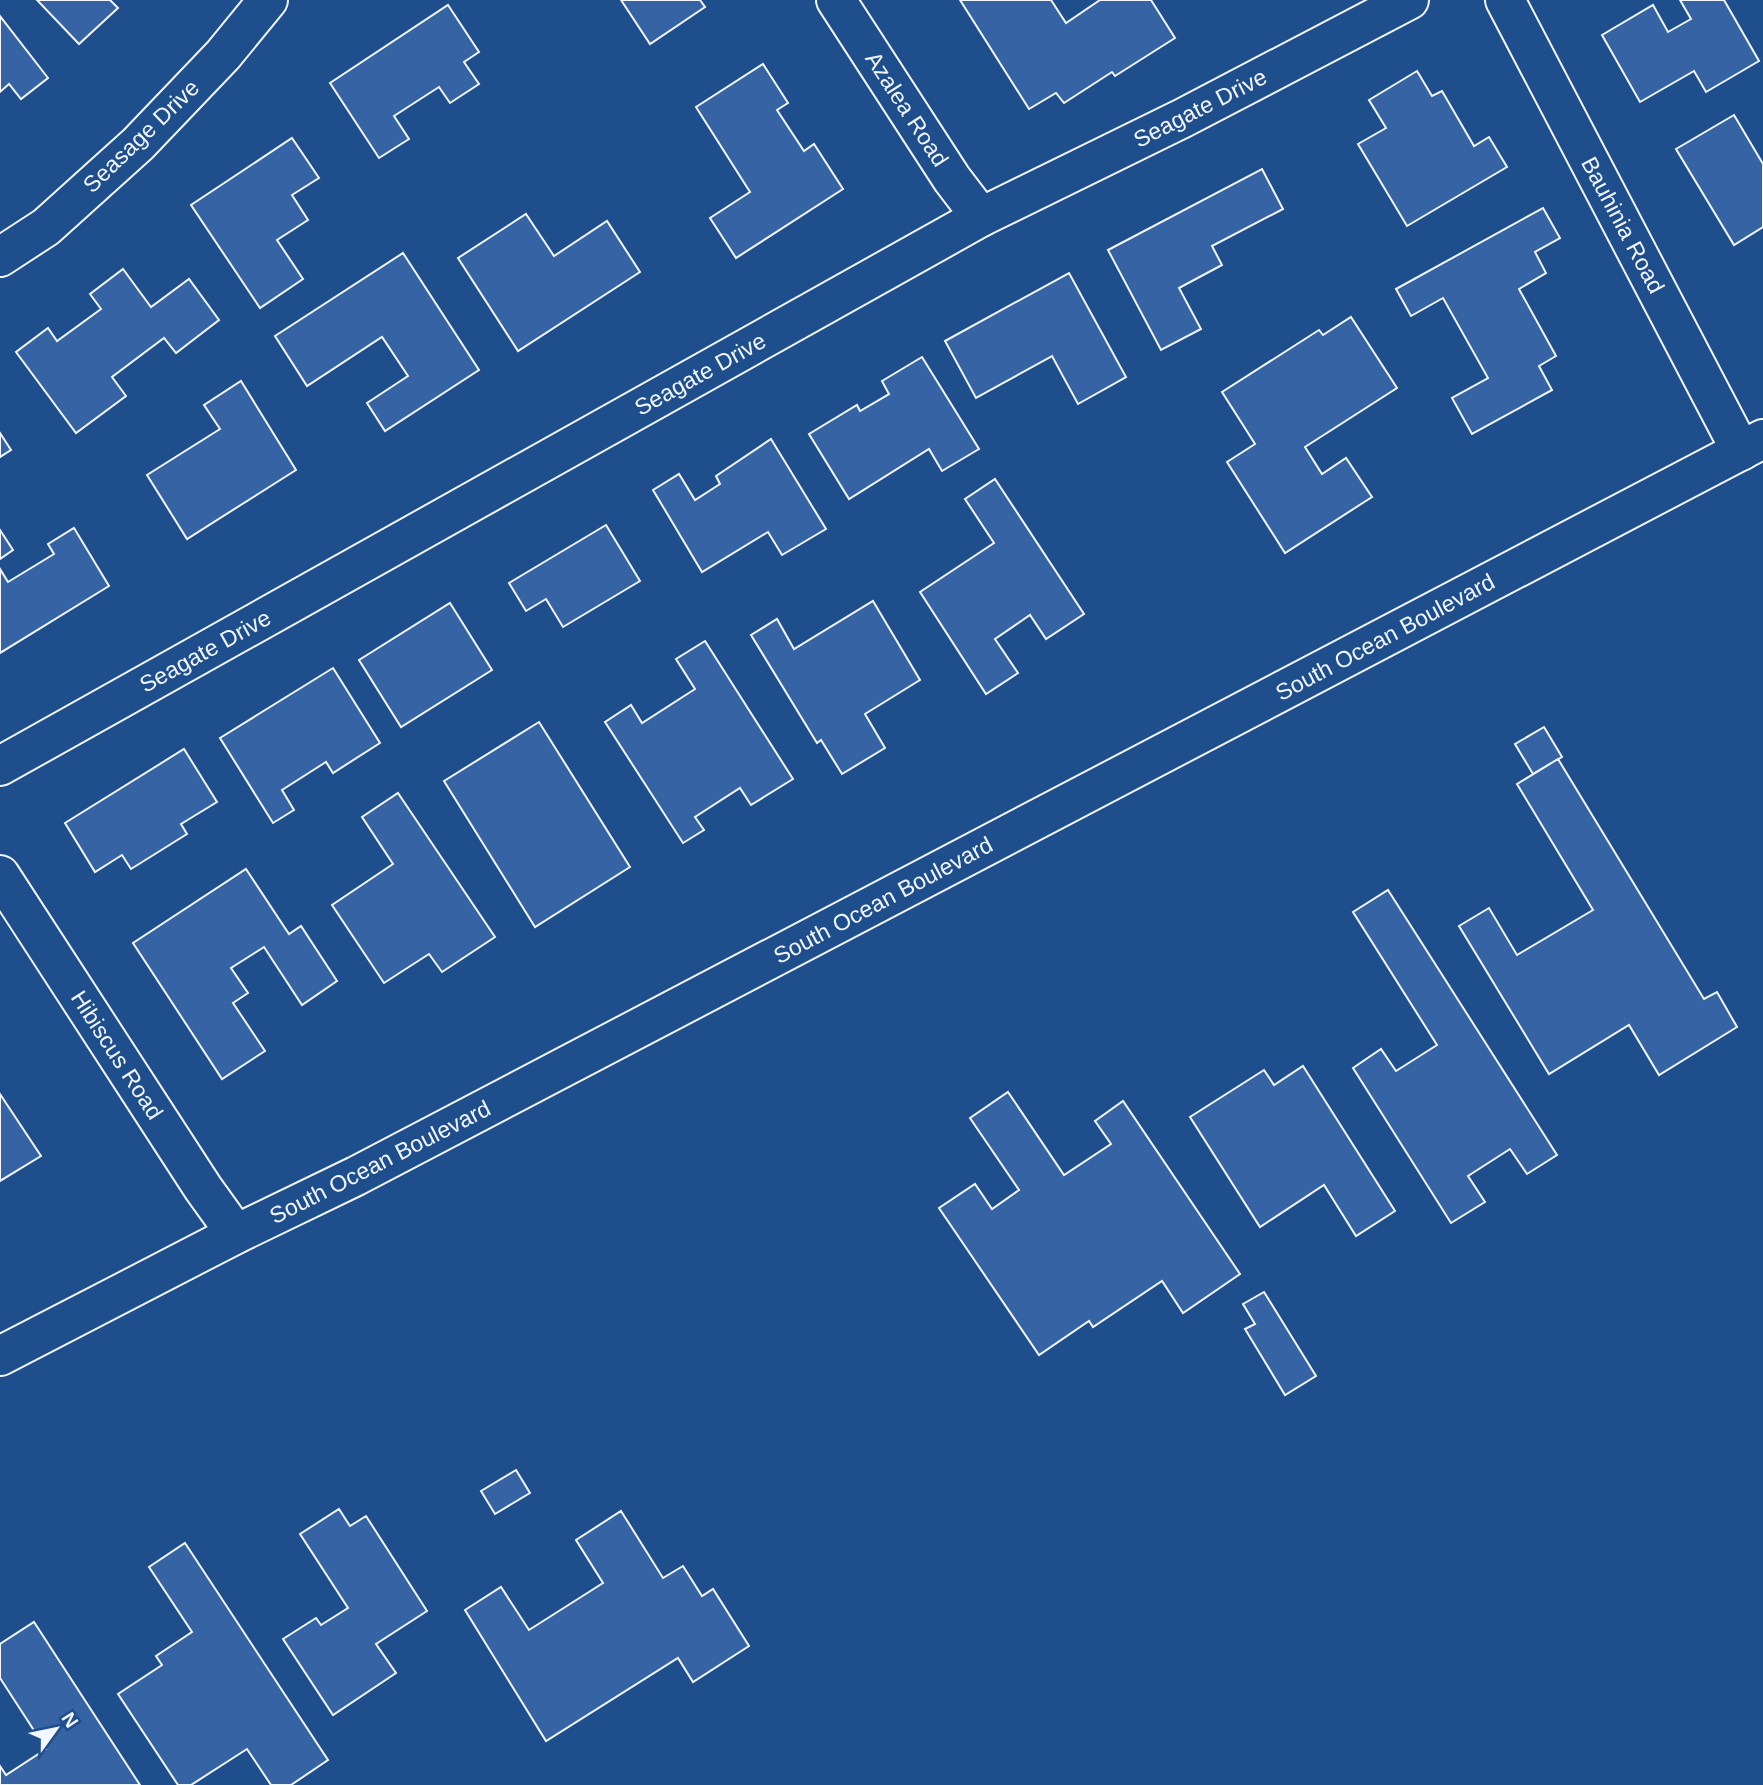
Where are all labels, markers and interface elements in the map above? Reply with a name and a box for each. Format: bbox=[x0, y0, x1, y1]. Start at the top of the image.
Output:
street label: Azalea Road bbox=[860, 47, 954, 171]
street label: Seagate Drive bbox=[1129, 63, 1271, 153]
street label: Seasage Drive bbox=[78, 74, 204, 198]
street label: Bauhinia Road bbox=[1576, 152, 1670, 298]
street label: Seagate Drive bbox=[630, 327, 770, 421]
street label: South Ocean Boulevard bbox=[1271, 568, 1499, 706]
street label: Seagate Drive bbox=[135, 604, 275, 698]
street label: South Ocean Boulevard bbox=[769, 831, 997, 969]
street label: Hibiscus Road bbox=[66, 986, 168, 1124]
street label: South Ocean Boulevard bbox=[265, 1095, 495, 1229]
north arrow bbox=[21, 1694, 91, 1764]
text: N bbox=[57, 1709, 82, 1731]

